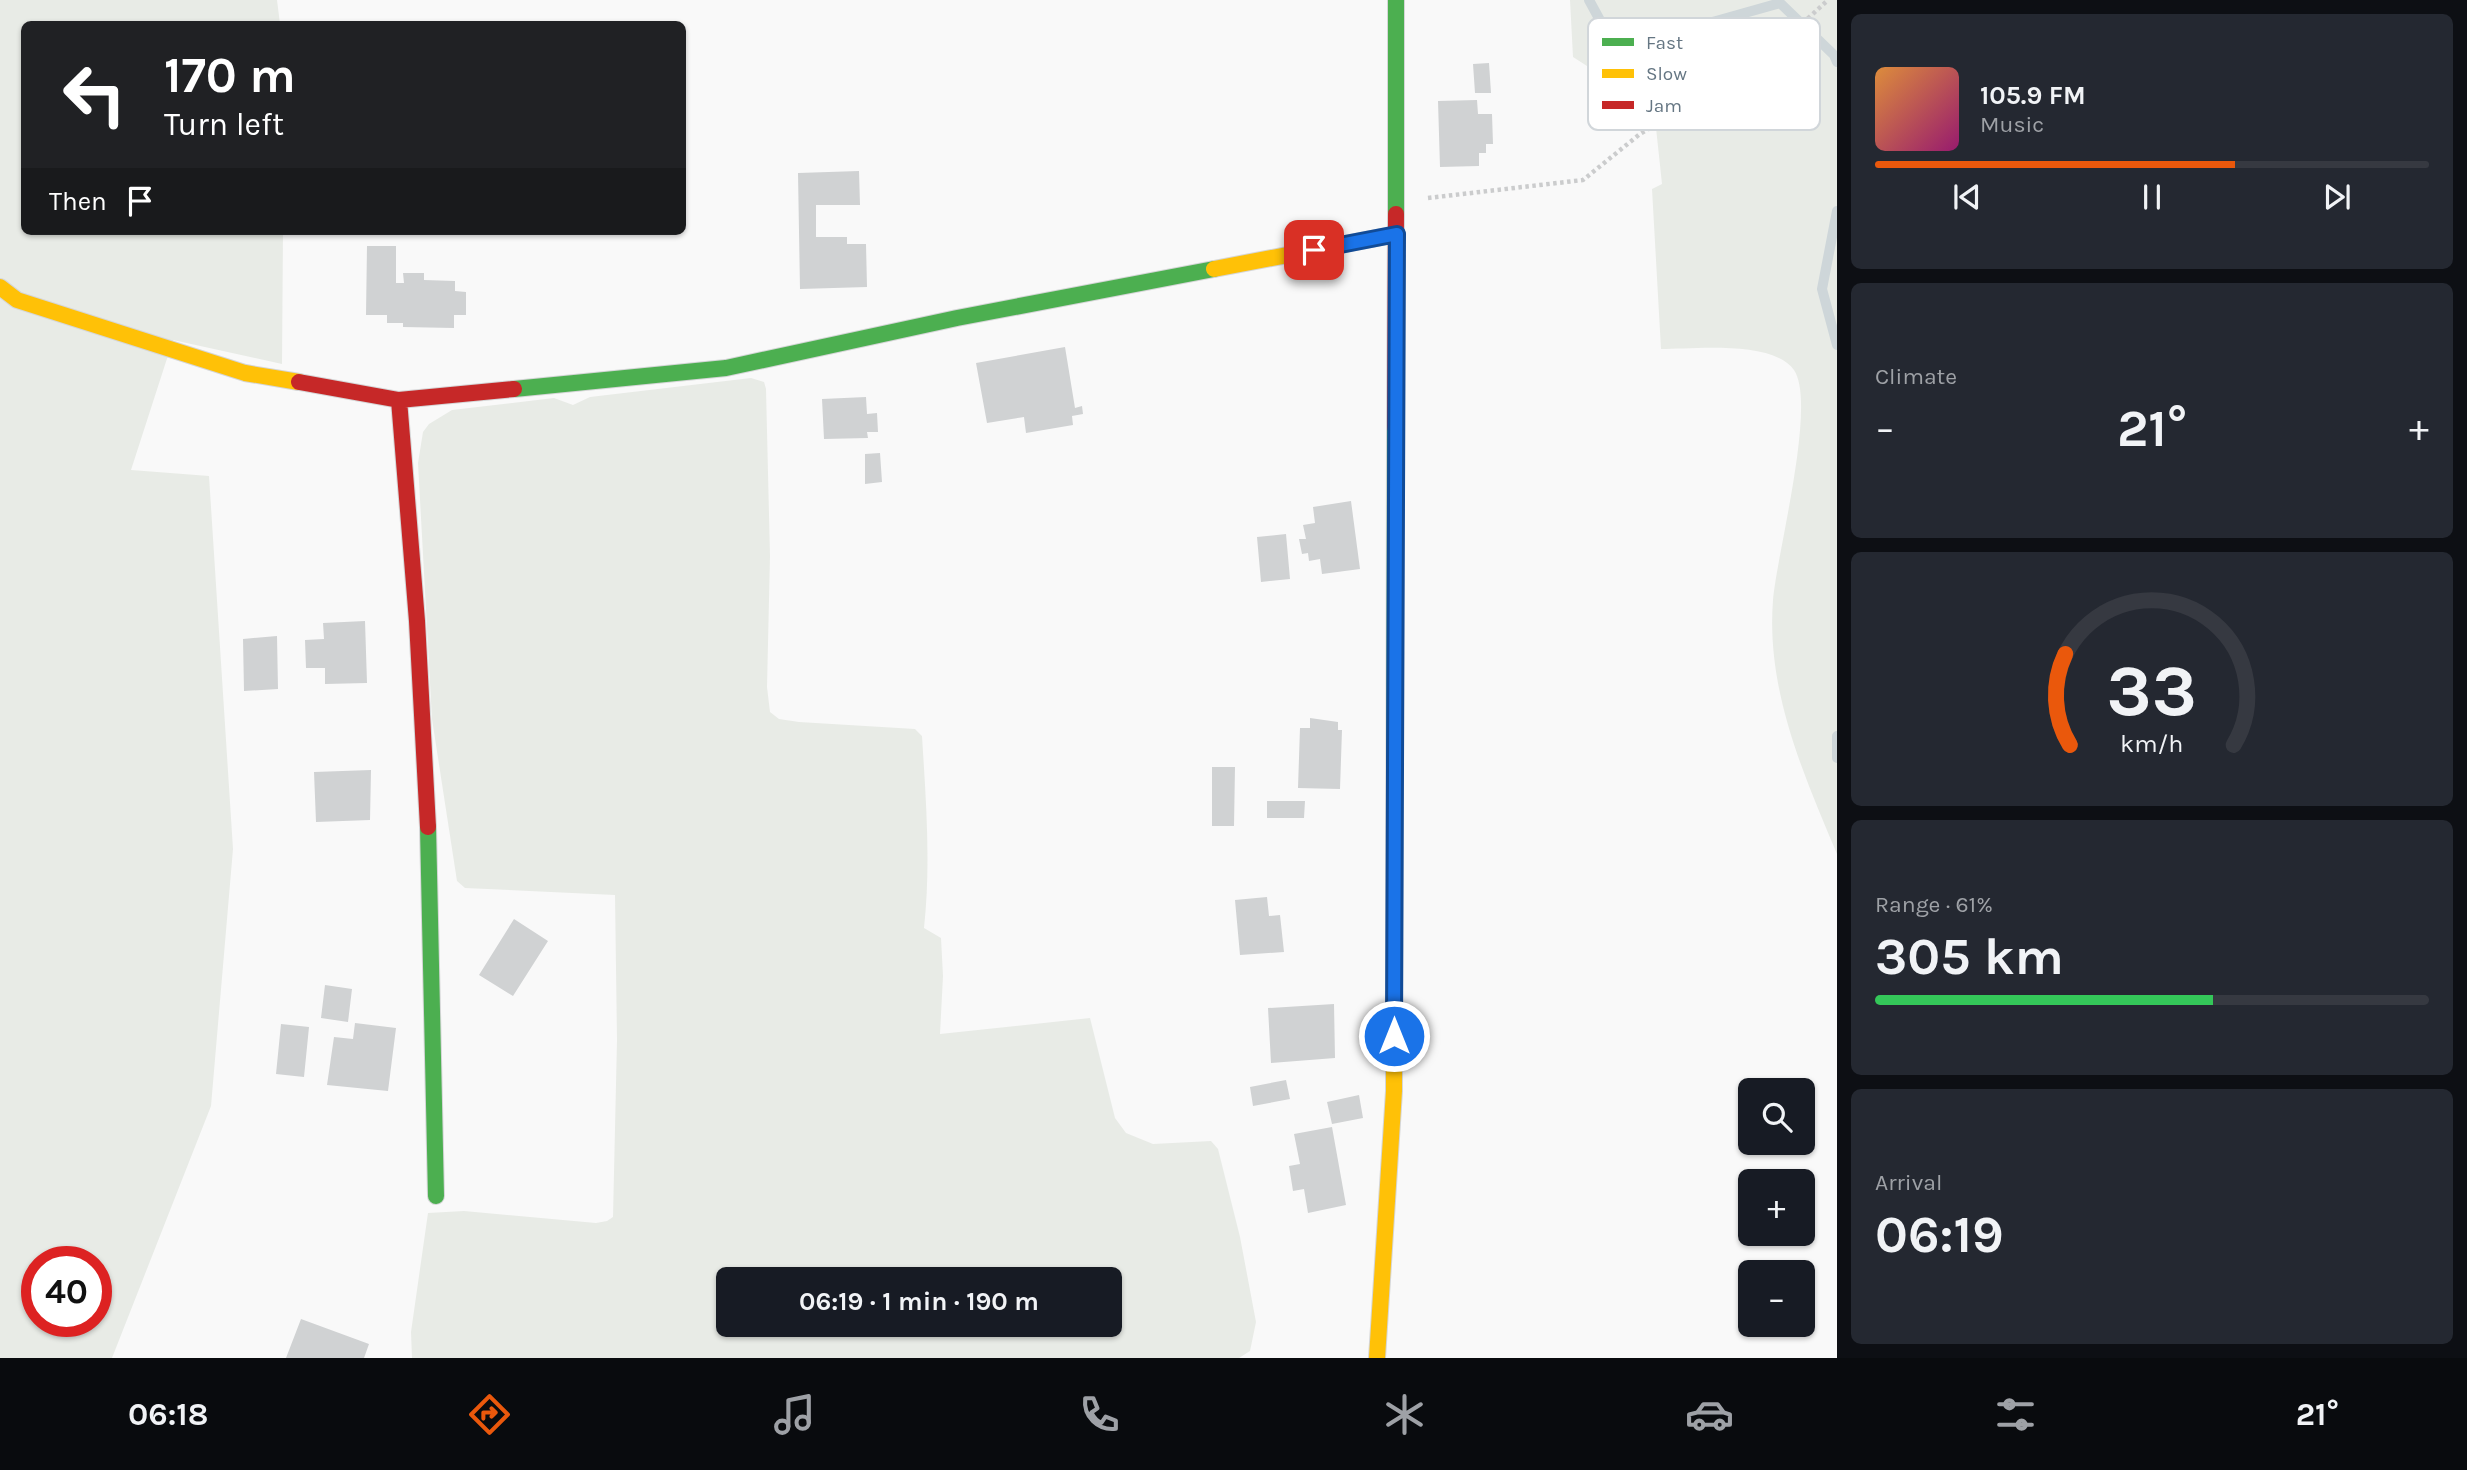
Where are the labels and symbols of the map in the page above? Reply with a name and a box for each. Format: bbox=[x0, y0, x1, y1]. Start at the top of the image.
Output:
legend bbox=[1588, 18, 1820, 130]
text: Fast bbox=[1646, 32, 1683, 54]
text: Slow bbox=[1646, 63, 1687, 85]
text: Jam bbox=[1646, 95, 1682, 117]
pin bbox=[1284, 220, 1344, 280]
position arrow bbox=[1357, 999, 1431, 1073]
speed limit sign: 40 bbox=[21, 1246, 112, 1337]

